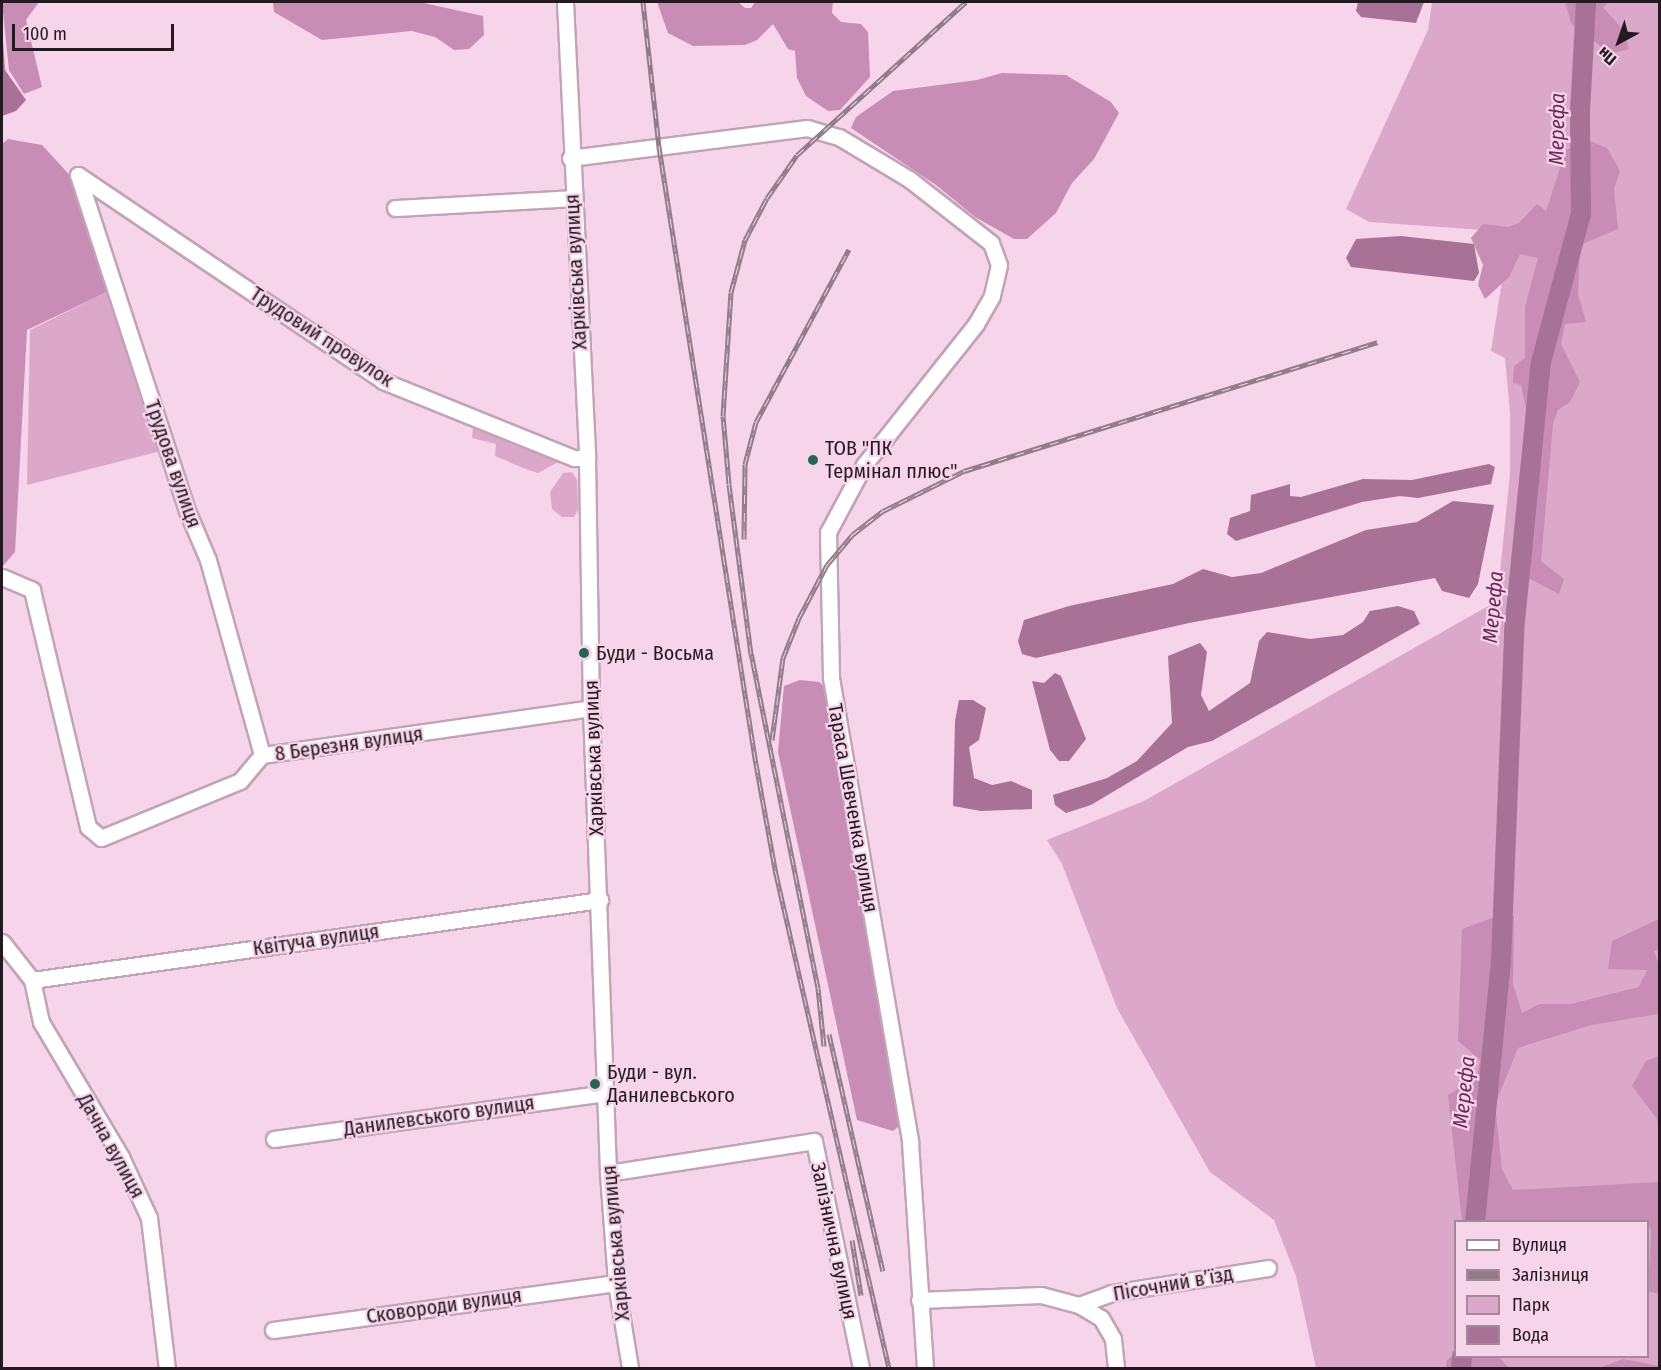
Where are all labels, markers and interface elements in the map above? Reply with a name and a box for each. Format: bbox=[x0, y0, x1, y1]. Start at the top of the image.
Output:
scale bar bbox=[15, 12, 177, 50]
north arrow bbox=[1589, 12, 1649, 72]
text: 100 m bbox=[23, 23, 67, 45]
text: Пн bbox=[1594, 43, 1620, 69]
water label: Мерефа bbox=[1544, 93, 1570, 165]
street label: Харківська вулиця bbox=[560, 194, 592, 350]
street label: Трудовий провулок bbox=[246, 282, 398, 392]
street label: Трудова вулиця bbox=[140, 397, 206, 531]
place label: ТОВ "ПК Термінал плюс" bbox=[825, 436, 957, 483]
marker: ТОВ "ПК Термінал плюс" bbox=[806, 453, 820, 467]
water label: Мерефа bbox=[1477, 570, 1509, 644]
place label: Буди - Восьма bbox=[596, 641, 714, 665]
marker: Буди - Восьма bbox=[577, 646, 591, 660]
street label: Харківська вулиця bbox=[579, 680, 609, 836]
street label: Тараса Шевченка вулиця bbox=[823, 702, 883, 914]
street label: 8 Березня вулиця bbox=[273, 722, 425, 766]
street label: Квітуча вулиця bbox=[251, 919, 381, 961]
water label: Мерефа bbox=[1448, 1055, 1480, 1129]
place label: Буди - вул. Данилевського bbox=[607, 1060, 735, 1107]
marker: Буди - вул. Данилевського bbox=[588, 1077, 602, 1091]
street label: Дачна вулиця bbox=[72, 1089, 150, 1203]
street label: Данилевського вулиця bbox=[342, 1091, 536, 1141]
street label: Залізнична вулиця bbox=[806, 1160, 862, 1322]
street label: Харківська вулиця bbox=[597, 1164, 635, 1322]
legend bbox=[1454, 1220, 1649, 1358]
text: Вулиця bbox=[1512, 1234, 1567, 1256]
street label: Пісочний в’їзд bbox=[1111, 1262, 1235, 1306]
text: Залізниця bbox=[1512, 1264, 1589, 1286]
street label: Сковороди вулиця bbox=[365, 1283, 523, 1329]
text: Парк bbox=[1512, 1294, 1550, 1316]
text: Вода bbox=[1512, 1324, 1549, 1346]

